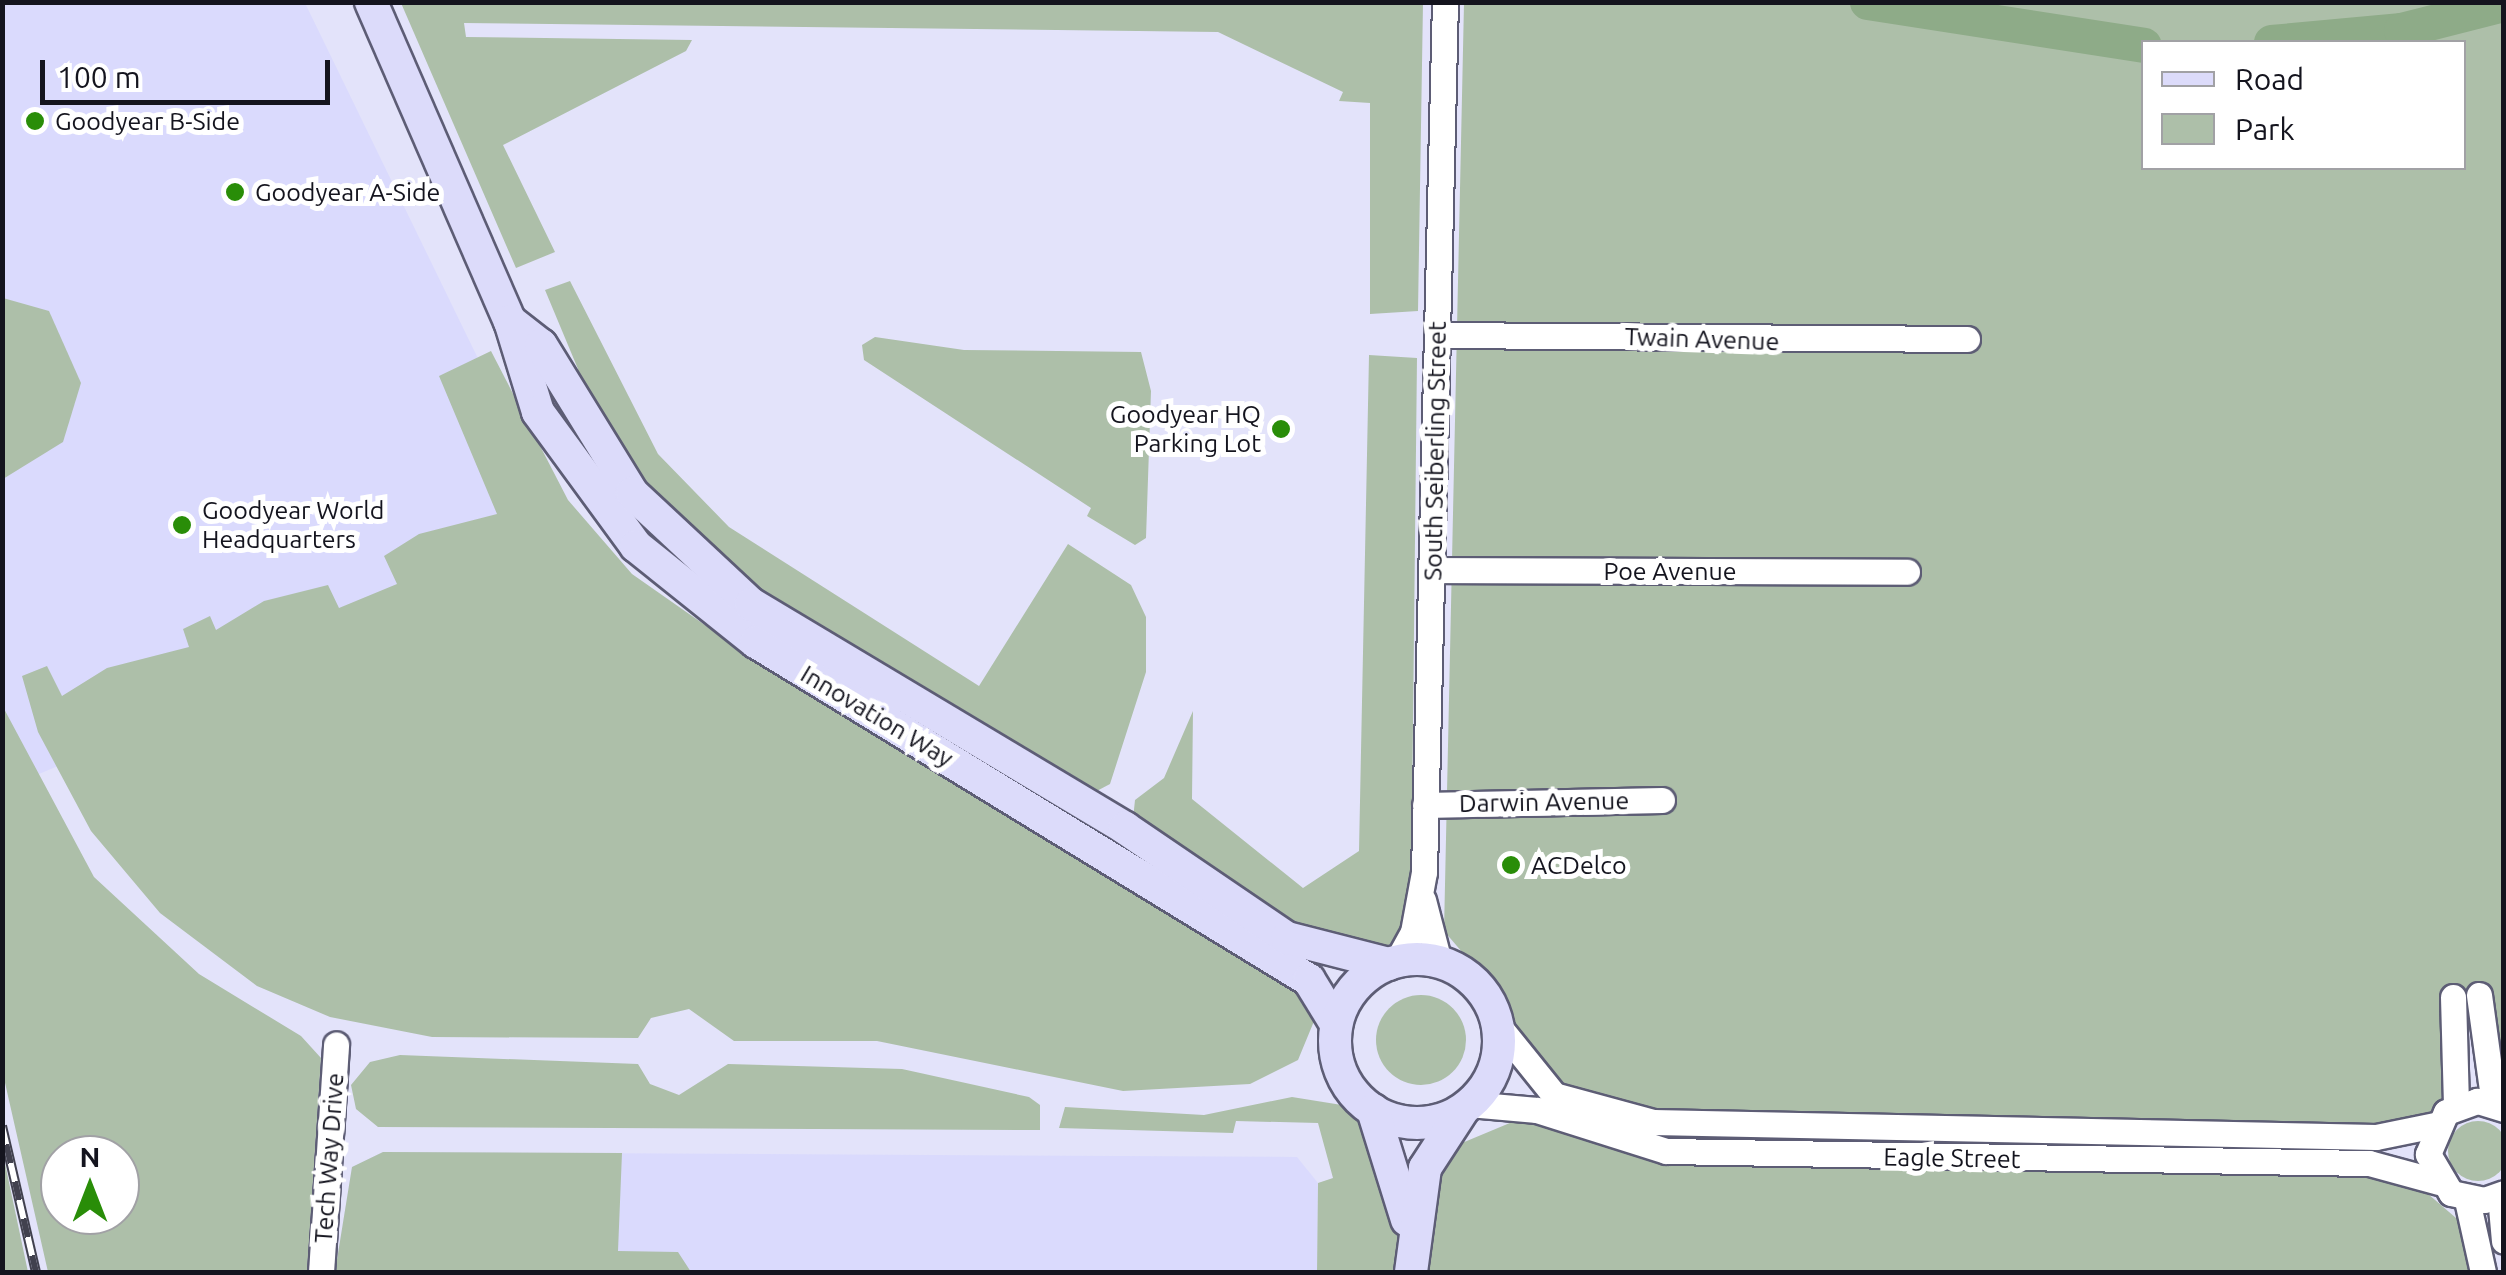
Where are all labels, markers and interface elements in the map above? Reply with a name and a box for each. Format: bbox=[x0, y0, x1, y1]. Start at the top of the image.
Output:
scale bar bbox=[45, 40, 335, 102]
legend bbox=[2141, 40, 2466, 170]
text: 100 m bbox=[57, 60, 141, 94]
text: Road bbox=[2235, 62, 2304, 96]
place label: Goodyear B-Side bbox=[55, 106, 240, 136]
marker: Goodyear B-Side bbox=[24, 110, 46, 132]
text: Park bbox=[2235, 112, 2295, 146]
place label: Goodyear A-Side bbox=[255, 177, 440, 207]
marker: Goodyear A-Side bbox=[224, 181, 246, 203]
street label: South Seiberling Street bbox=[1418, 321, 1452, 581]
street label: Twain Avenue bbox=[1624, 321, 1780, 357]
place label: Goodyear HQ Parking Lot bbox=[1110, 400, 1261, 459]
marker: Goodyear HQ Parking Lot bbox=[1270, 418, 1292, 440]
place label: Goodyear World Headquarters bbox=[202, 496, 384, 555]
marker: Goodyear World Headquarters bbox=[171, 514, 193, 536]
street label: Poe Avenue bbox=[1603, 556, 1737, 586]
street label: Innovation Way bbox=[795, 659, 959, 773]
street label: Darwin Avenue bbox=[1459, 786, 1629, 818]
place label: ACDelco bbox=[1531, 850, 1626, 880]
marker: ACDelco bbox=[1500, 854, 1522, 876]
street label: Tech Way Drive bbox=[308, 1072, 350, 1244]
north arrow bbox=[40, 1135, 140, 1235]
text: N bbox=[80, 1141, 100, 1172]
street label: Eagle Street bbox=[1883, 1142, 2021, 1174]

